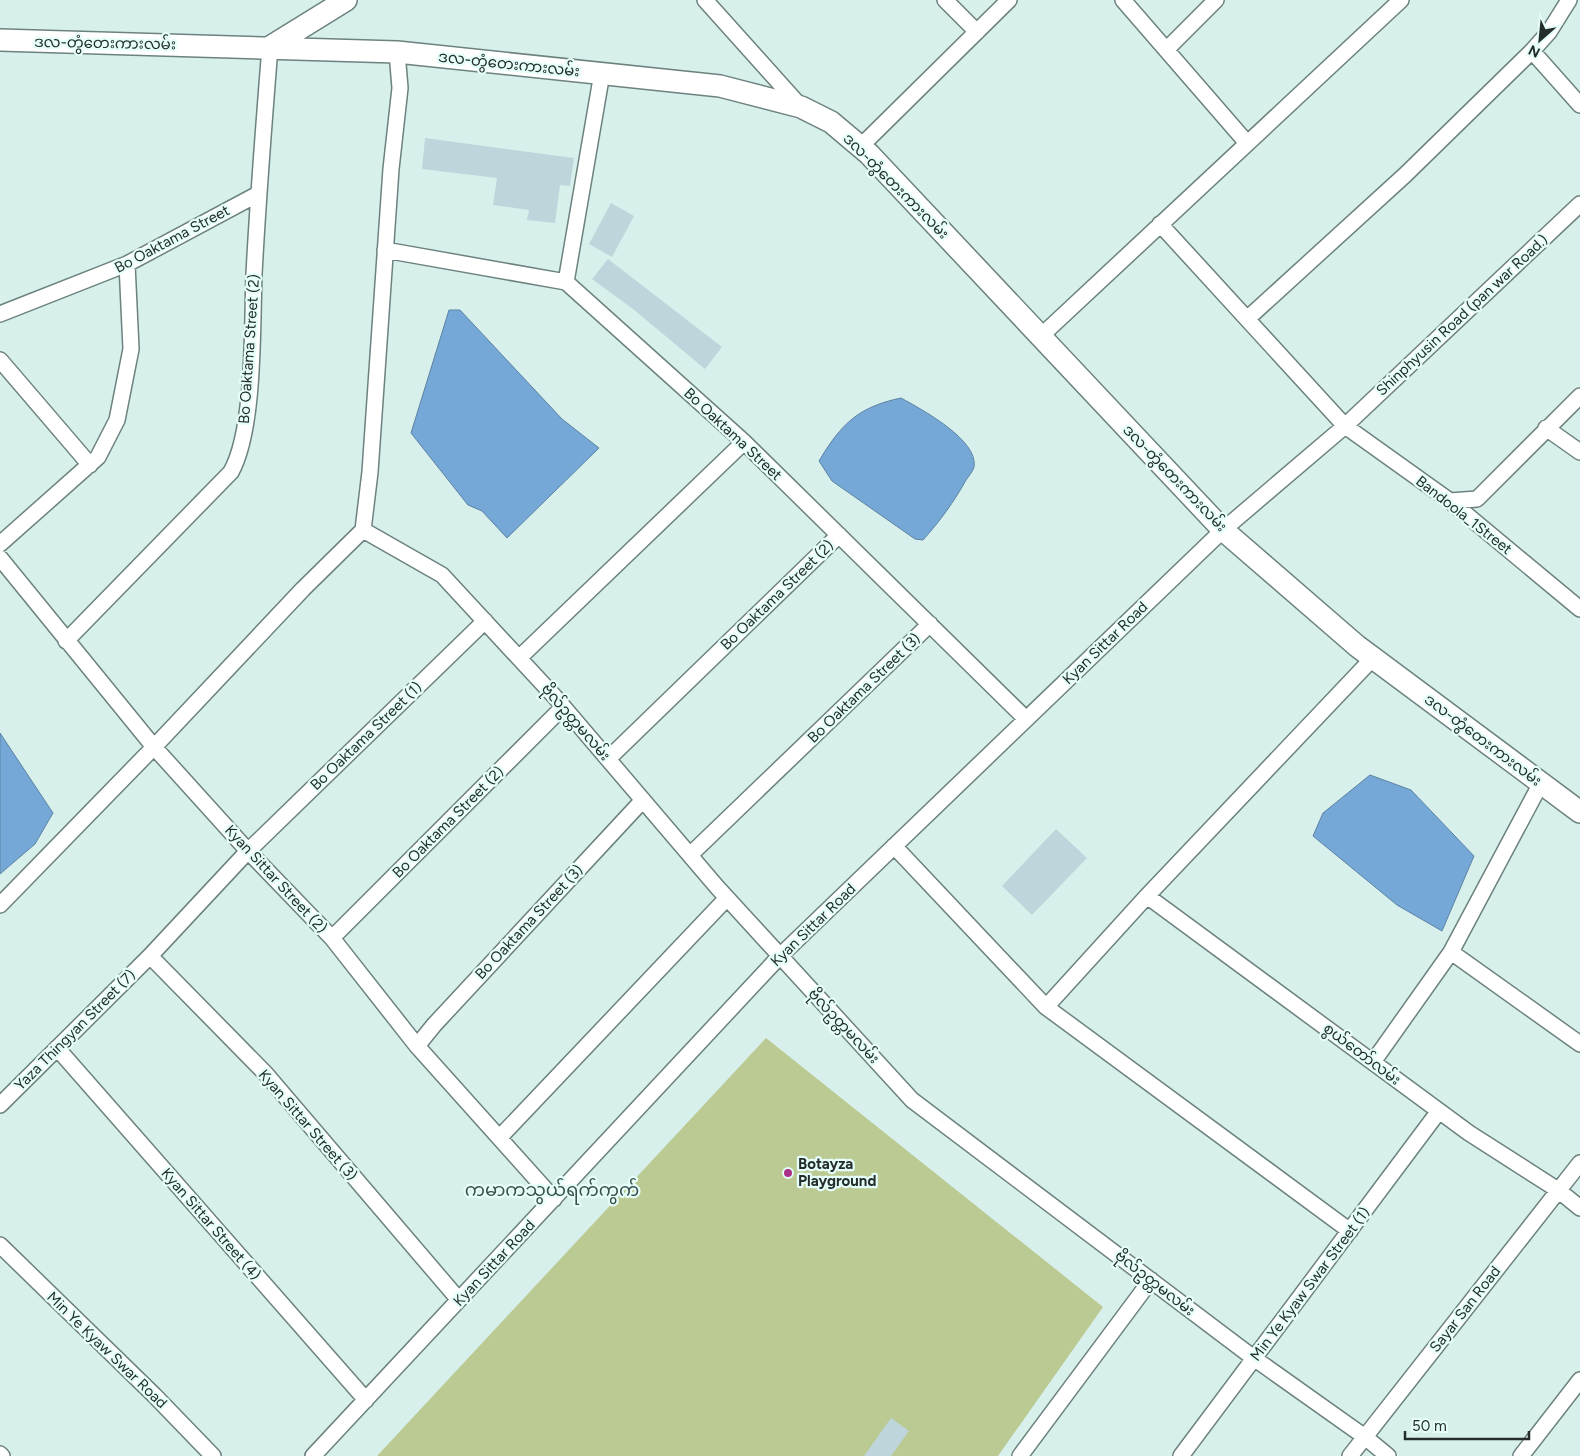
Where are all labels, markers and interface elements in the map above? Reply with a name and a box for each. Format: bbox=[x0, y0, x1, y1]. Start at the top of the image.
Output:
north arrow bbox=[1515, 15, 1565, 65]
street label: ဒလ-တွံတေးကားလမ်း bbox=[34, 32, 176, 55]
text: N bbox=[1526, 41, 1543, 61]
street label: ဒလ-တွံတေးကားလမ်း bbox=[437, 47, 581, 82]
street label: ဒလ-တွံတေးကားလမ်း bbox=[838, 129, 953, 244]
street label: Bo Oaktama Street bbox=[111, 201, 233, 277]
street label: Shinphyusin Road (pan war Road.) bbox=[1372, 231, 1552, 399]
street label: Bo Oaktama Street (2) bbox=[235, 273, 263, 425]
street label: Bo Oaktama Street bbox=[680, 384, 786, 484]
street label: ဒလ-တွံတေးကားလမ်း bbox=[1118, 420, 1232, 537]
street label: Bandoola_1Street bbox=[1412, 472, 1516, 558]
street label: Bo Oaktama Street (2) bbox=[717, 536, 837, 654]
street label: Kyan Sittar Road bbox=[1059, 598, 1151, 688]
street label: Bo Oaktama Street (3) bbox=[804, 629, 924, 747]
street label: Bo Oaktama Street (1) bbox=[307, 678, 425, 794]
street label: ဗိုလ်ဥတ္တမလမ်း bbox=[535, 679, 615, 766]
street label: ဒလ-တွံတေးကားလမ်း bbox=[1420, 689, 1546, 792]
street label: Bo Oaktama Street (2) bbox=[389, 763, 507, 881]
street label: Kyan Sittar Street (2) bbox=[221, 821, 331, 937]
street label: Bo Oaktama Street (3) bbox=[471, 861, 587, 983]
street label: Kyan Sittar Road bbox=[767, 880, 859, 970]
street label: Yaza Thingyan Street (7) bbox=[11, 966, 139, 1094]
street label: ဗိုလ်ဥတ္တမလမ်း bbox=[802, 984, 884, 1069]
street label: စွယ်တော်လမ်း bbox=[1319, 1018, 1405, 1091]
street label: Kyan Sittar Street (3) bbox=[255, 1066, 361, 1184]
place label: Botayza Playground bbox=[798, 1155, 876, 1190]
street label: Kyan Sittar Street (4) bbox=[157, 1164, 265, 1284]
marker: Botayza Playground bbox=[782, 1167, 794, 1179]
district label: ကမာကသွယ်ရက်ကွက် bbox=[465, 1177, 639, 1205]
street label: Min Ye Kyaw Swar Street (1) bbox=[1246, 1204, 1374, 1364]
street label: Kyan Sittar Road bbox=[449, 1216, 539, 1310]
street label: ဗိုလ်ဥတ္တမလမ်း bbox=[1110, 1246, 1199, 1322]
street label: Sayar San Road bbox=[1426, 1262, 1504, 1356]
street label: Min Ye Kyaw Swar Road bbox=[43, 1288, 171, 1412]
scale bar bbox=[1405, 1408, 1529, 1440]
text: 50 m bbox=[1412, 1417, 1447, 1435]

